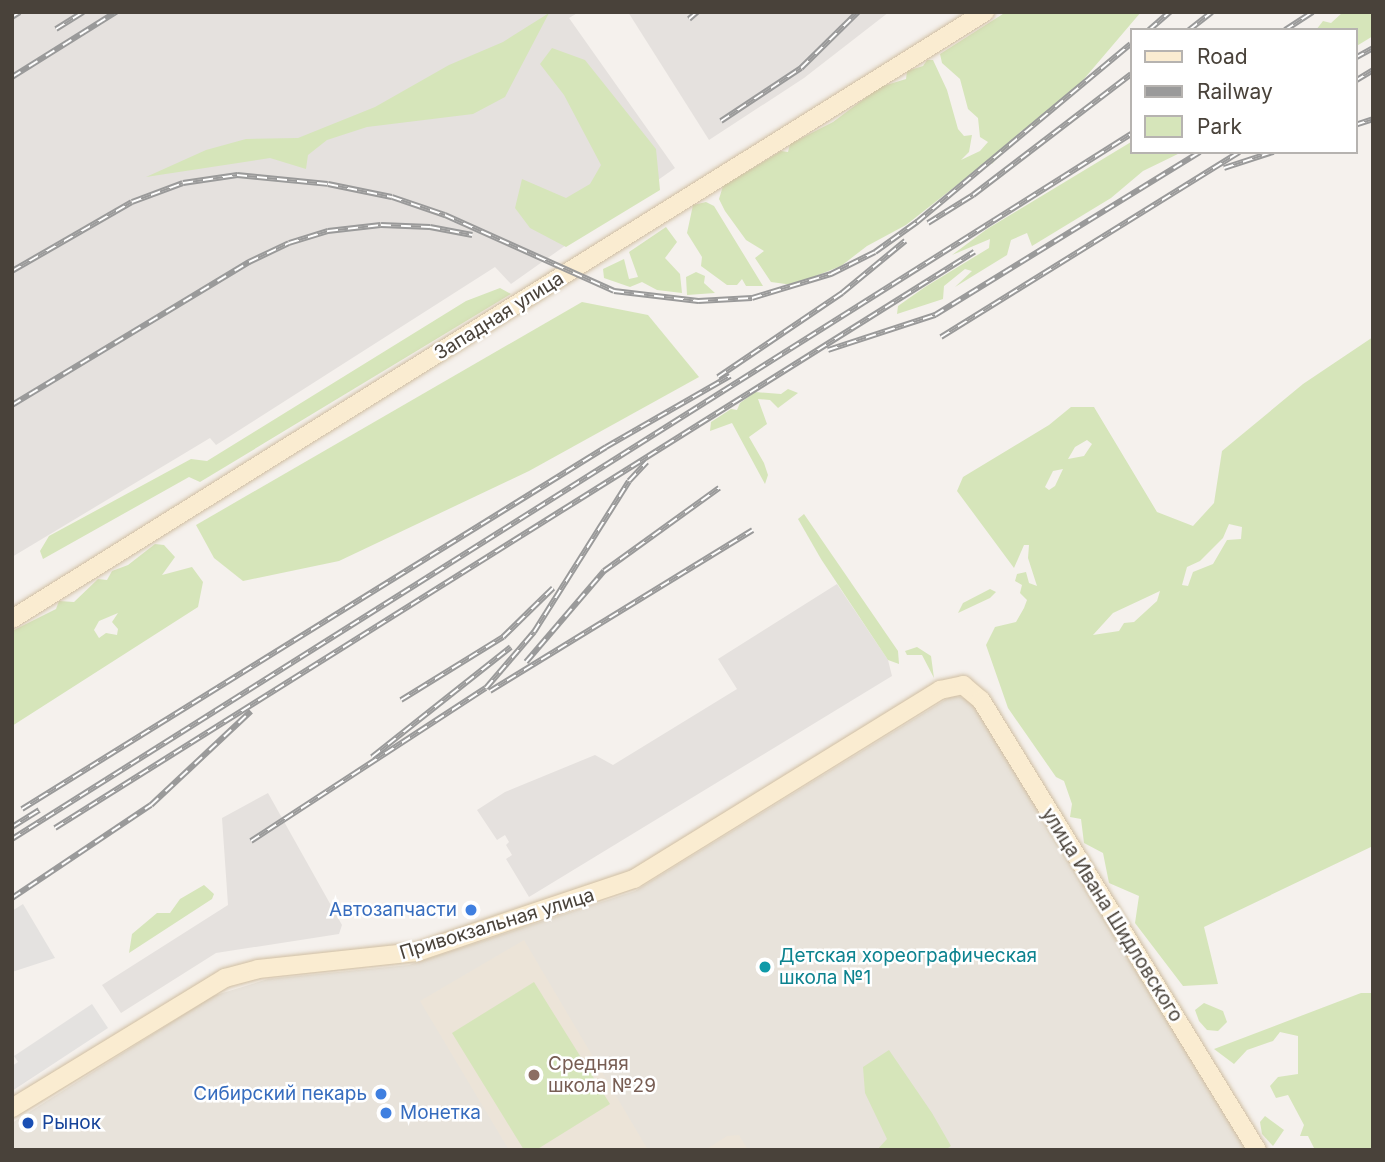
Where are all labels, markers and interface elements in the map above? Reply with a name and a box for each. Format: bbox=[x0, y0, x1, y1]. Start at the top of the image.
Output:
legend bbox=[1130, 28, 1357, 154]
text: Road bbox=[1197, 44, 1248, 69]
text: Railway bbox=[1197, 79, 1273, 104]
text: Park bbox=[1197, 114, 1242, 139]
street label: Западная улица bbox=[430, 267, 568, 365]
street label: улица Ивана Шидловского bbox=[1037, 804, 1187, 1026]
street label: Привокзальная улица bbox=[397, 884, 597, 964]
place label: Автозапчасти bbox=[329, 899, 457, 921]
marker: Автозапчасти bbox=[463, 902, 479, 918]
place label: Детская хореографическая школа №1 bbox=[779, 945, 1037, 989]
marker: Детская хореографическая школа №1 bbox=[757, 959, 773, 975]
place label: Средняя школа №29 bbox=[548, 1053, 656, 1097]
marker: Средняя школа №29 bbox=[526, 1067, 542, 1083]
place label: Сибирский пекарь bbox=[193, 1083, 367, 1105]
marker: Сибирский пекарь bbox=[373, 1086, 389, 1102]
place label: Монетка bbox=[400, 1102, 481, 1124]
marker: Монетка bbox=[378, 1105, 394, 1121]
place label: Рынок bbox=[42, 1112, 101, 1134]
marker: Рынок bbox=[20, 1115, 36, 1131]

